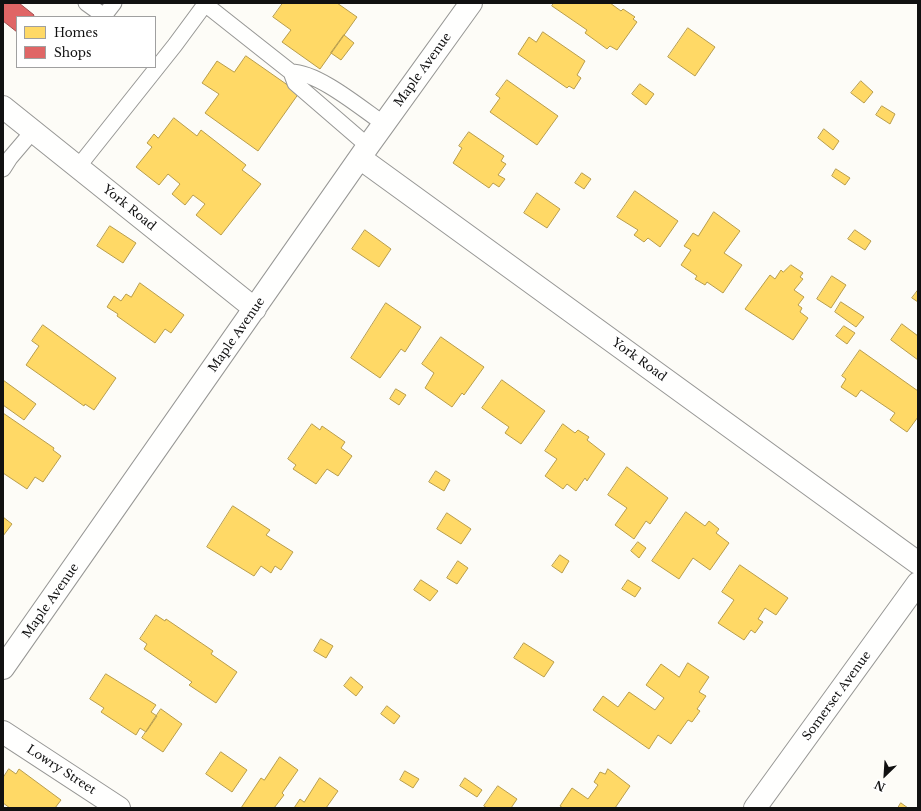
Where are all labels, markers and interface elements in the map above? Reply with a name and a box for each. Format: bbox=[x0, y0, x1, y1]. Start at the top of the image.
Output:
legend bbox=[16, 16, 156, 68]
text: Homes bbox=[54, 25, 98, 40]
street label: Maple Avenue bbox=[391, 30, 455, 110]
text: Shops bbox=[54, 45, 91, 60]
street label: York Road bbox=[100, 182, 158, 234]
street label: Maple Avenue bbox=[206, 295, 268, 375]
street label: York Road bbox=[609, 335, 669, 385]
street label: Maple Avenue bbox=[20, 561, 82, 641]
street label: Somerset Avenue bbox=[800, 648, 874, 744]
street label: Lowry Street bbox=[24, 742, 98, 798]
north arrow bbox=[865, 755, 905, 795]
text: N bbox=[872, 777, 888, 794]

